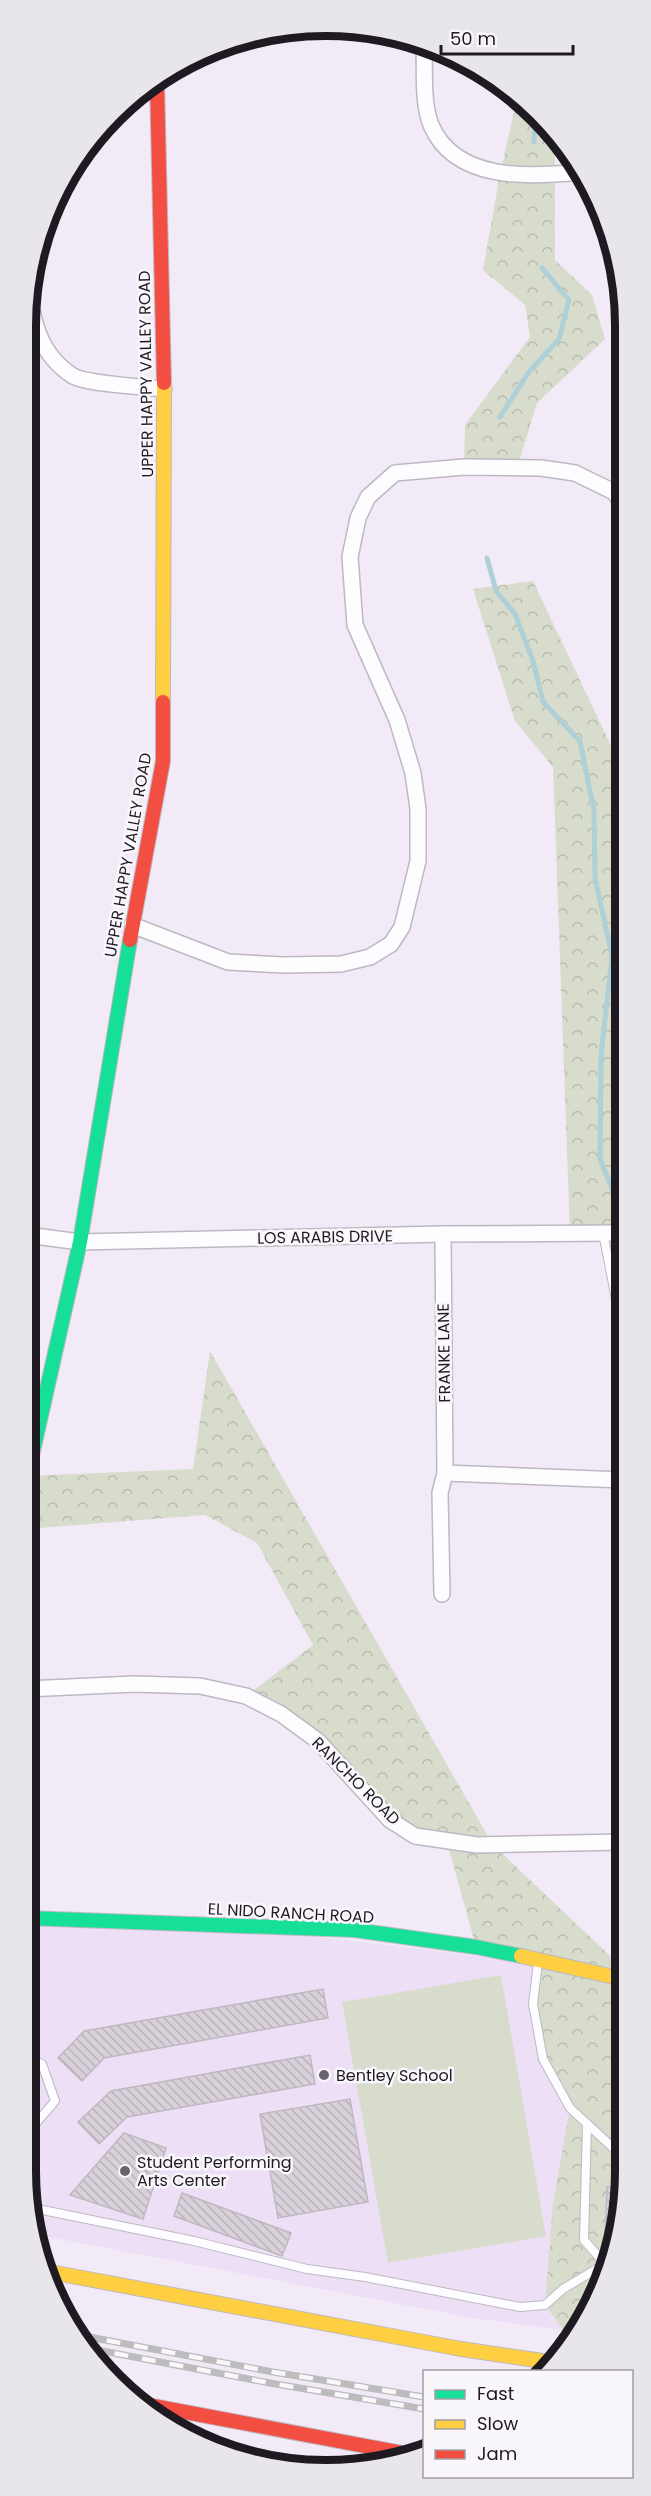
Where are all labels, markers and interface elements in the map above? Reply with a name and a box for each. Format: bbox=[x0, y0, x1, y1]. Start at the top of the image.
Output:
scale bar bbox=[441, 18, 573, 56]
text: 50 m bbox=[450, 26, 496, 51]
street label: UPPER HAPPY VALLEY ROAD bbox=[133, 270, 159, 478]
street label: UPPER HAPPY VALLEY ROAD bbox=[99, 751, 157, 959]
street label: LOS ARABIS DRIVE bbox=[257, 1224, 393, 1250]
street label: FRANKE LANE bbox=[432, 1303, 456, 1403]
street label: RANCHO ROAD bbox=[307, 1732, 405, 1830]
street label: EL NIDO RANCH ROAD bbox=[207, 1897, 375, 1929]
place label: Bentley School bbox=[336, 2064, 453, 2087]
marker: Bentley School bbox=[317, 2068, 331, 2082]
place label: Student Performing Arts Center bbox=[137, 2151, 292, 2192]
marker: Student Performing Arts Center bbox=[118, 2164, 132, 2178]
legend bbox=[423, 2370, 633, 2478]
text: Fast bbox=[477, 2381, 514, 2406]
text: Slow bbox=[477, 2411, 519, 2436]
text: Jam bbox=[477, 2441, 517, 2466]

